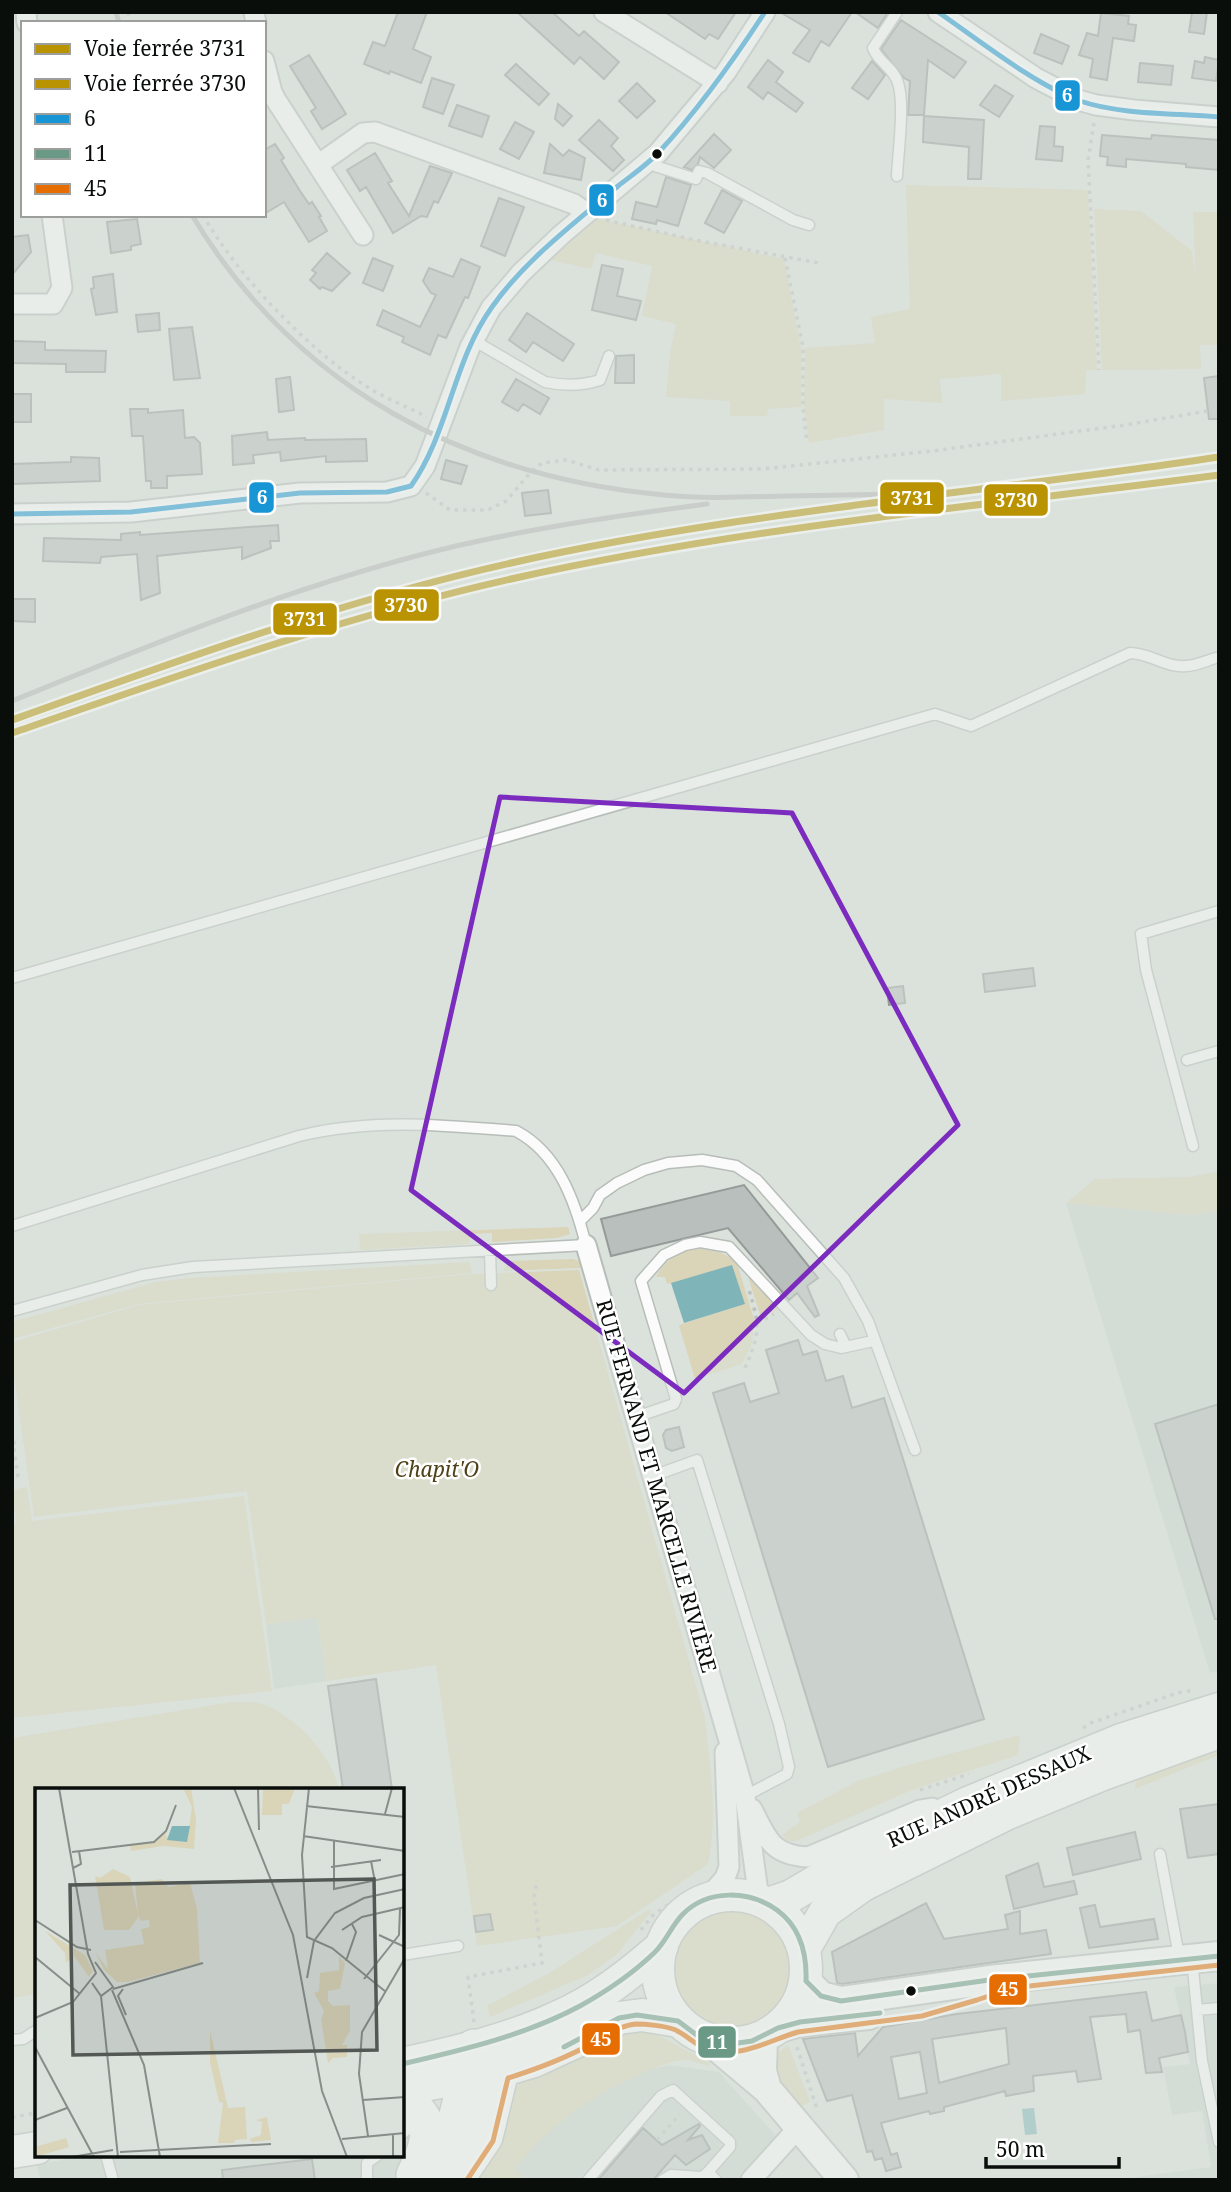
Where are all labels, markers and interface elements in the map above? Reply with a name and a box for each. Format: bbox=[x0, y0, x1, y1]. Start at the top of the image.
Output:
legend bbox=[21, 21, 266, 217]
text: Voie ferrée 3731 bbox=[84, 34, 246, 62]
text: Voie ferrée 3730 bbox=[84, 69, 246, 97]
line badge: 6 bbox=[1054, 79, 1081, 112]
text: 6 bbox=[1062, 82, 1073, 108]
text: 6 bbox=[84, 104, 96, 132]
text: 11 bbox=[84, 139, 107, 167]
unlabelled marker bbox=[650, 147, 664, 161]
text: 45 bbox=[84, 174, 107, 202]
line badge: 6 bbox=[588, 183, 615, 217]
text: 6 bbox=[597, 187, 608, 213]
line badge: 6 bbox=[248, 481, 275, 514]
line badge: 3731 bbox=[879, 481, 945, 515]
line badge: 3730 bbox=[983, 483, 1049, 517]
text: 6 bbox=[257, 484, 268, 510]
text: 3731 bbox=[891, 485, 933, 511]
text: 3730 bbox=[995, 487, 1038, 513]
line badge: 3730 bbox=[373, 588, 440, 622]
text: 3730 bbox=[385, 592, 428, 618]
line badge: 3731 bbox=[272, 602, 338, 636]
text: 3731 bbox=[284, 606, 326, 632]
street label: RUE FERNAND ET MARCELLE RIVIÈRE bbox=[590, 1296, 724, 1676]
park label: Chapit'O bbox=[395, 1455, 479, 1483]
street label: RUE ANDRÉ DESSAUX bbox=[883, 1739, 1095, 1854]
inset map bbox=[35, 1788, 404, 2157]
line badge: 45 bbox=[988, 1973, 1028, 2006]
text: 45 bbox=[997, 1976, 1019, 2002]
unlabelled marker bbox=[904, 1984, 918, 1998]
line badge: 45 bbox=[581, 2022, 621, 2056]
line badge: 11 bbox=[697, 2025, 737, 2059]
text: 45 bbox=[590, 2026, 612, 2052]
text: 11 bbox=[706, 2029, 728, 2055]
scale bar bbox=[986, 2126, 1119, 2170]
text: 50 m bbox=[996, 2135, 1045, 2163]

